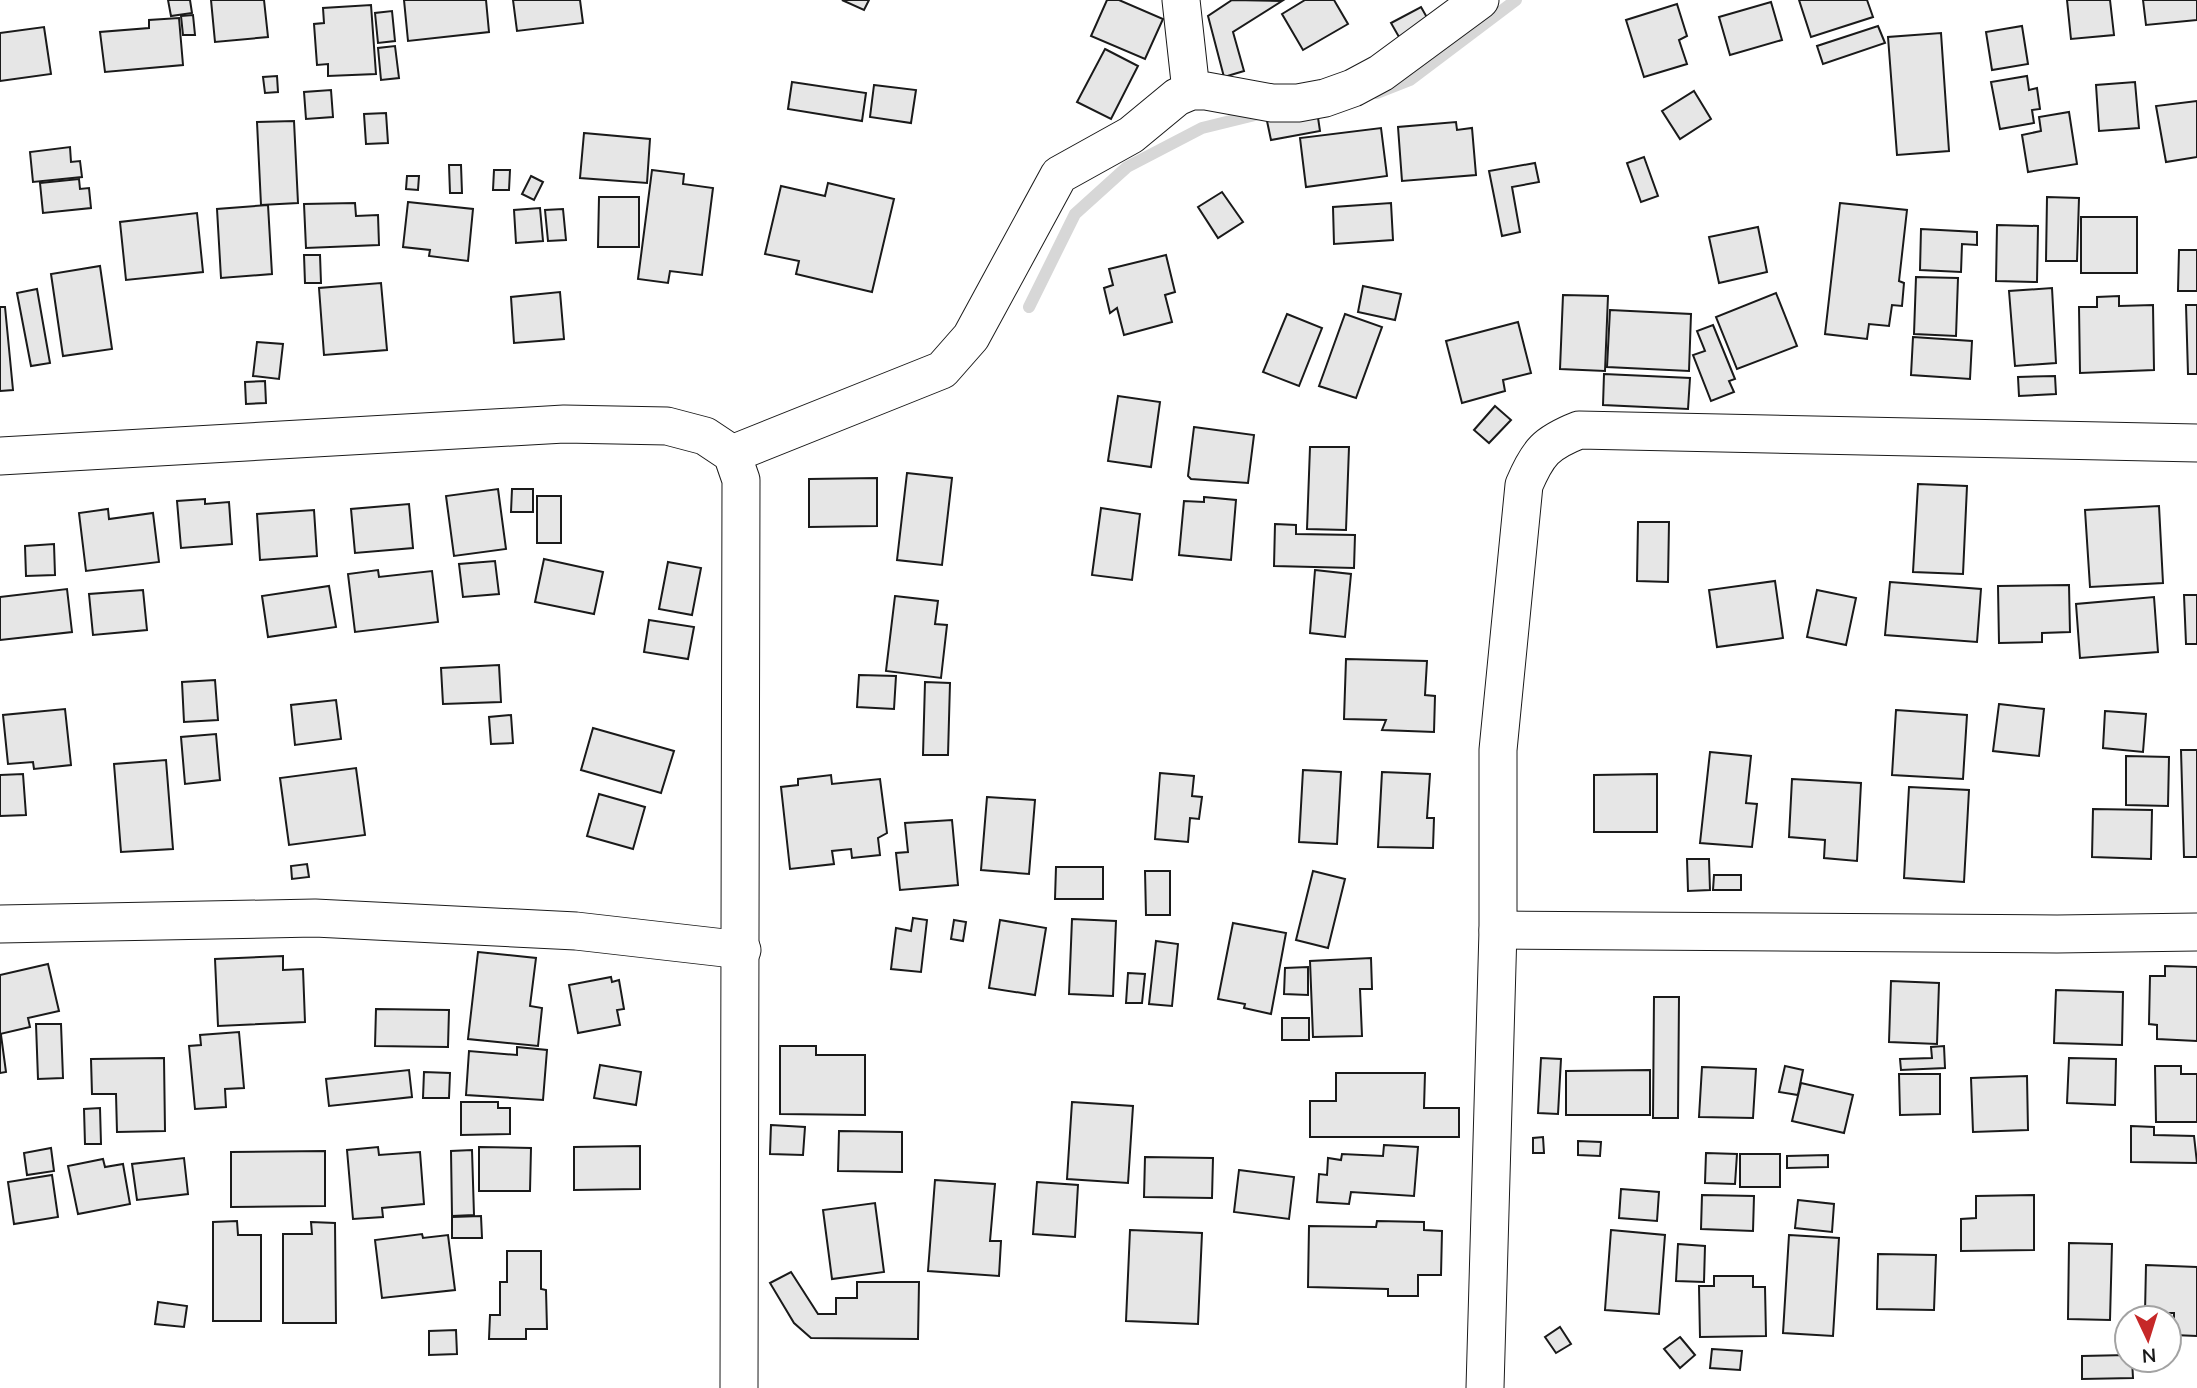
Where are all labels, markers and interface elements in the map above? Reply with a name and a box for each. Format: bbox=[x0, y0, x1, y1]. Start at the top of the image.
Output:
north arrow bbox=[2113, 1304, 2183, 1374]
text: N bbox=[2141, 1343, 2157, 1368]

